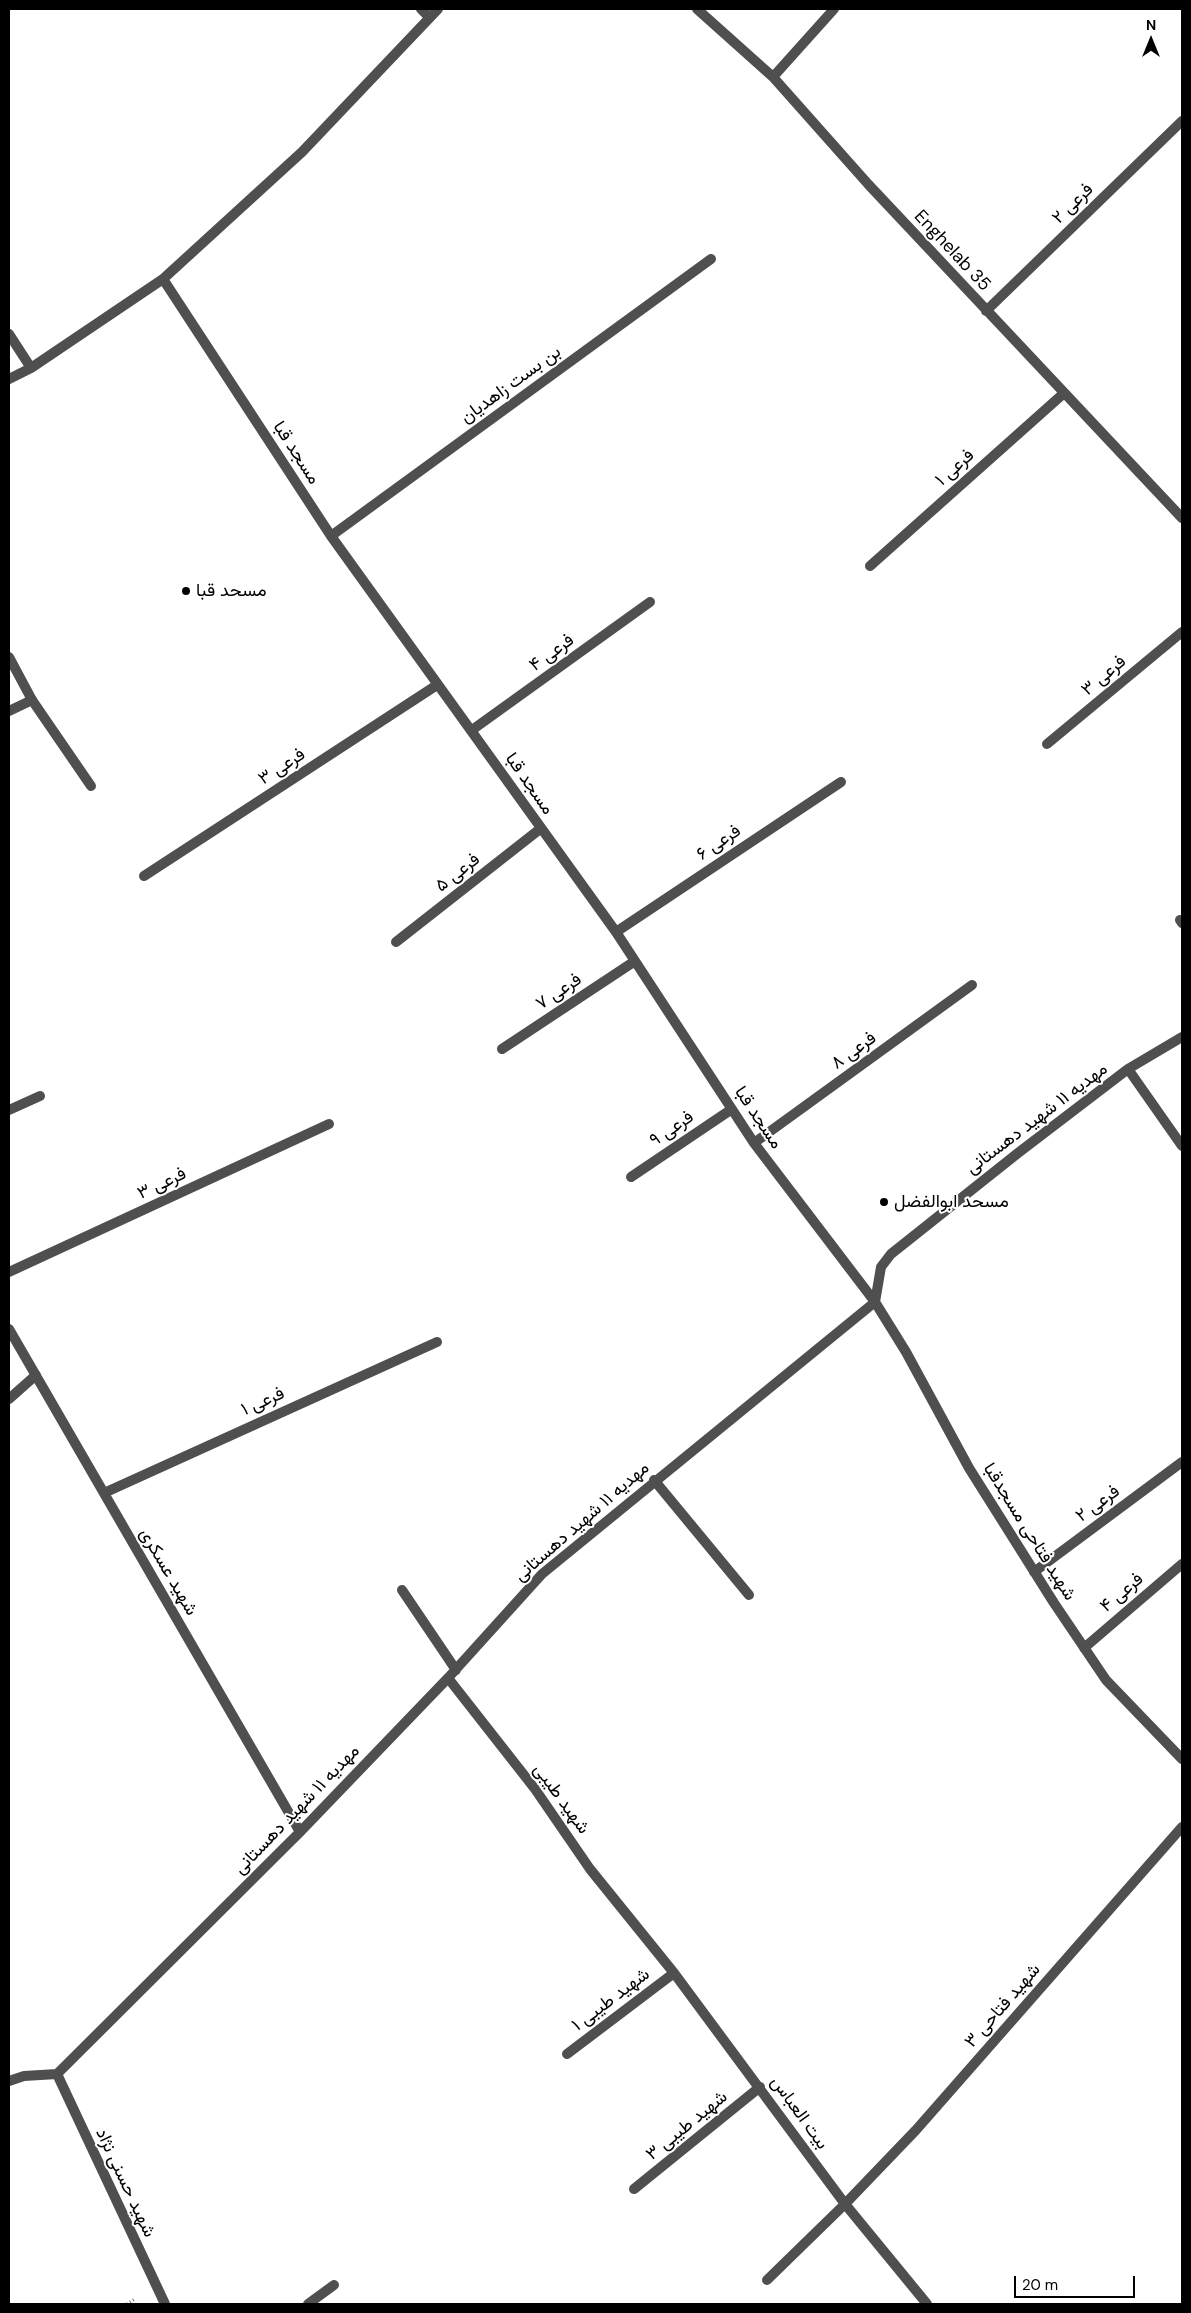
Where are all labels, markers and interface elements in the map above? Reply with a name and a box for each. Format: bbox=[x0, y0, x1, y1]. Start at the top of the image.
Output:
north arrow bbox=[1126, 15, 1176, 65]
text: N bbox=[1146, 16, 1156, 34]
street label: فرعی ۲ bbox=[1048, 179, 1098, 229]
street label: Enghelab 35 bbox=[909, 206, 995, 296]
street label: بن بست زاهدیان bbox=[457, 341, 565, 429]
street label: مسجد قبا bbox=[268, 418, 324, 488]
street label: فرعی ۱ bbox=[931, 445, 979, 491]
place label: مسحد قبا bbox=[196, 580, 267, 602]
marker: مسحد قبا bbox=[180, 585, 192, 597]
street label: فرعی ۴ bbox=[525, 630, 579, 676]
street label: فرعی ۳ bbox=[1077, 651, 1131, 701]
street label: فرعی ۳ bbox=[255, 744, 309, 790]
street label: مسجد قبا bbox=[500, 749, 558, 819]
street label: فرعی ۶ bbox=[693, 821, 745, 865]
street label: فرعی ۵ bbox=[432, 849, 484, 897]
street label: فرعی ۷ bbox=[532, 969, 586, 1015]
street label: فرعی ۸ bbox=[827, 1028, 881, 1074]
street label: مهدیه ۱۱ شهید دهستانی bbox=[962, 1059, 1112, 1179]
street label: مسجد قبا bbox=[729, 1083, 787, 1153]
street label: فرعی ۹ bbox=[646, 1107, 698, 1151]
street label: فرعی ۳ bbox=[134, 1163, 190, 1205]
place label: مسحد ابوالفضل bbox=[894, 1191, 1009, 1213]
marker: مسحد ابوالفضل bbox=[878, 1196, 890, 1208]
street label: فرعی ۱ bbox=[238, 1383, 288, 1421]
street label: مهدیه ۱۱ شهید دهستانی bbox=[510, 1457, 654, 1587]
street label: شهید فتاحی مسجدقبا bbox=[978, 1459, 1080, 1605]
street label: فرعی ۲ bbox=[1072, 1481, 1124, 1527]
street label: شهید عسکری bbox=[134, 1524, 202, 1620]
street label: فرعی ۴ bbox=[1096, 1569, 1148, 1617]
street label: مهدیه ۱۱ شهید دهستانی bbox=[230, 1741, 364, 1879]
street label: شهید طیبی bbox=[528, 1760, 594, 1838]
street label: شهید فتاحی ۳ bbox=[961, 1960, 1045, 2052]
street label: شهید طیبی ۱ bbox=[568, 1964, 654, 2036]
street label: بیت العباس bbox=[765, 2072, 833, 2154]
street label: شهید طیبی ۳ bbox=[642, 2087, 732, 2165]
street label: شهید حسنی نژاد bbox=[90, 2125, 160, 2241]
scale bar bbox=[1016, 2266, 1137, 2298]
text: 20 m bbox=[1022, 2275, 1058, 2295]

